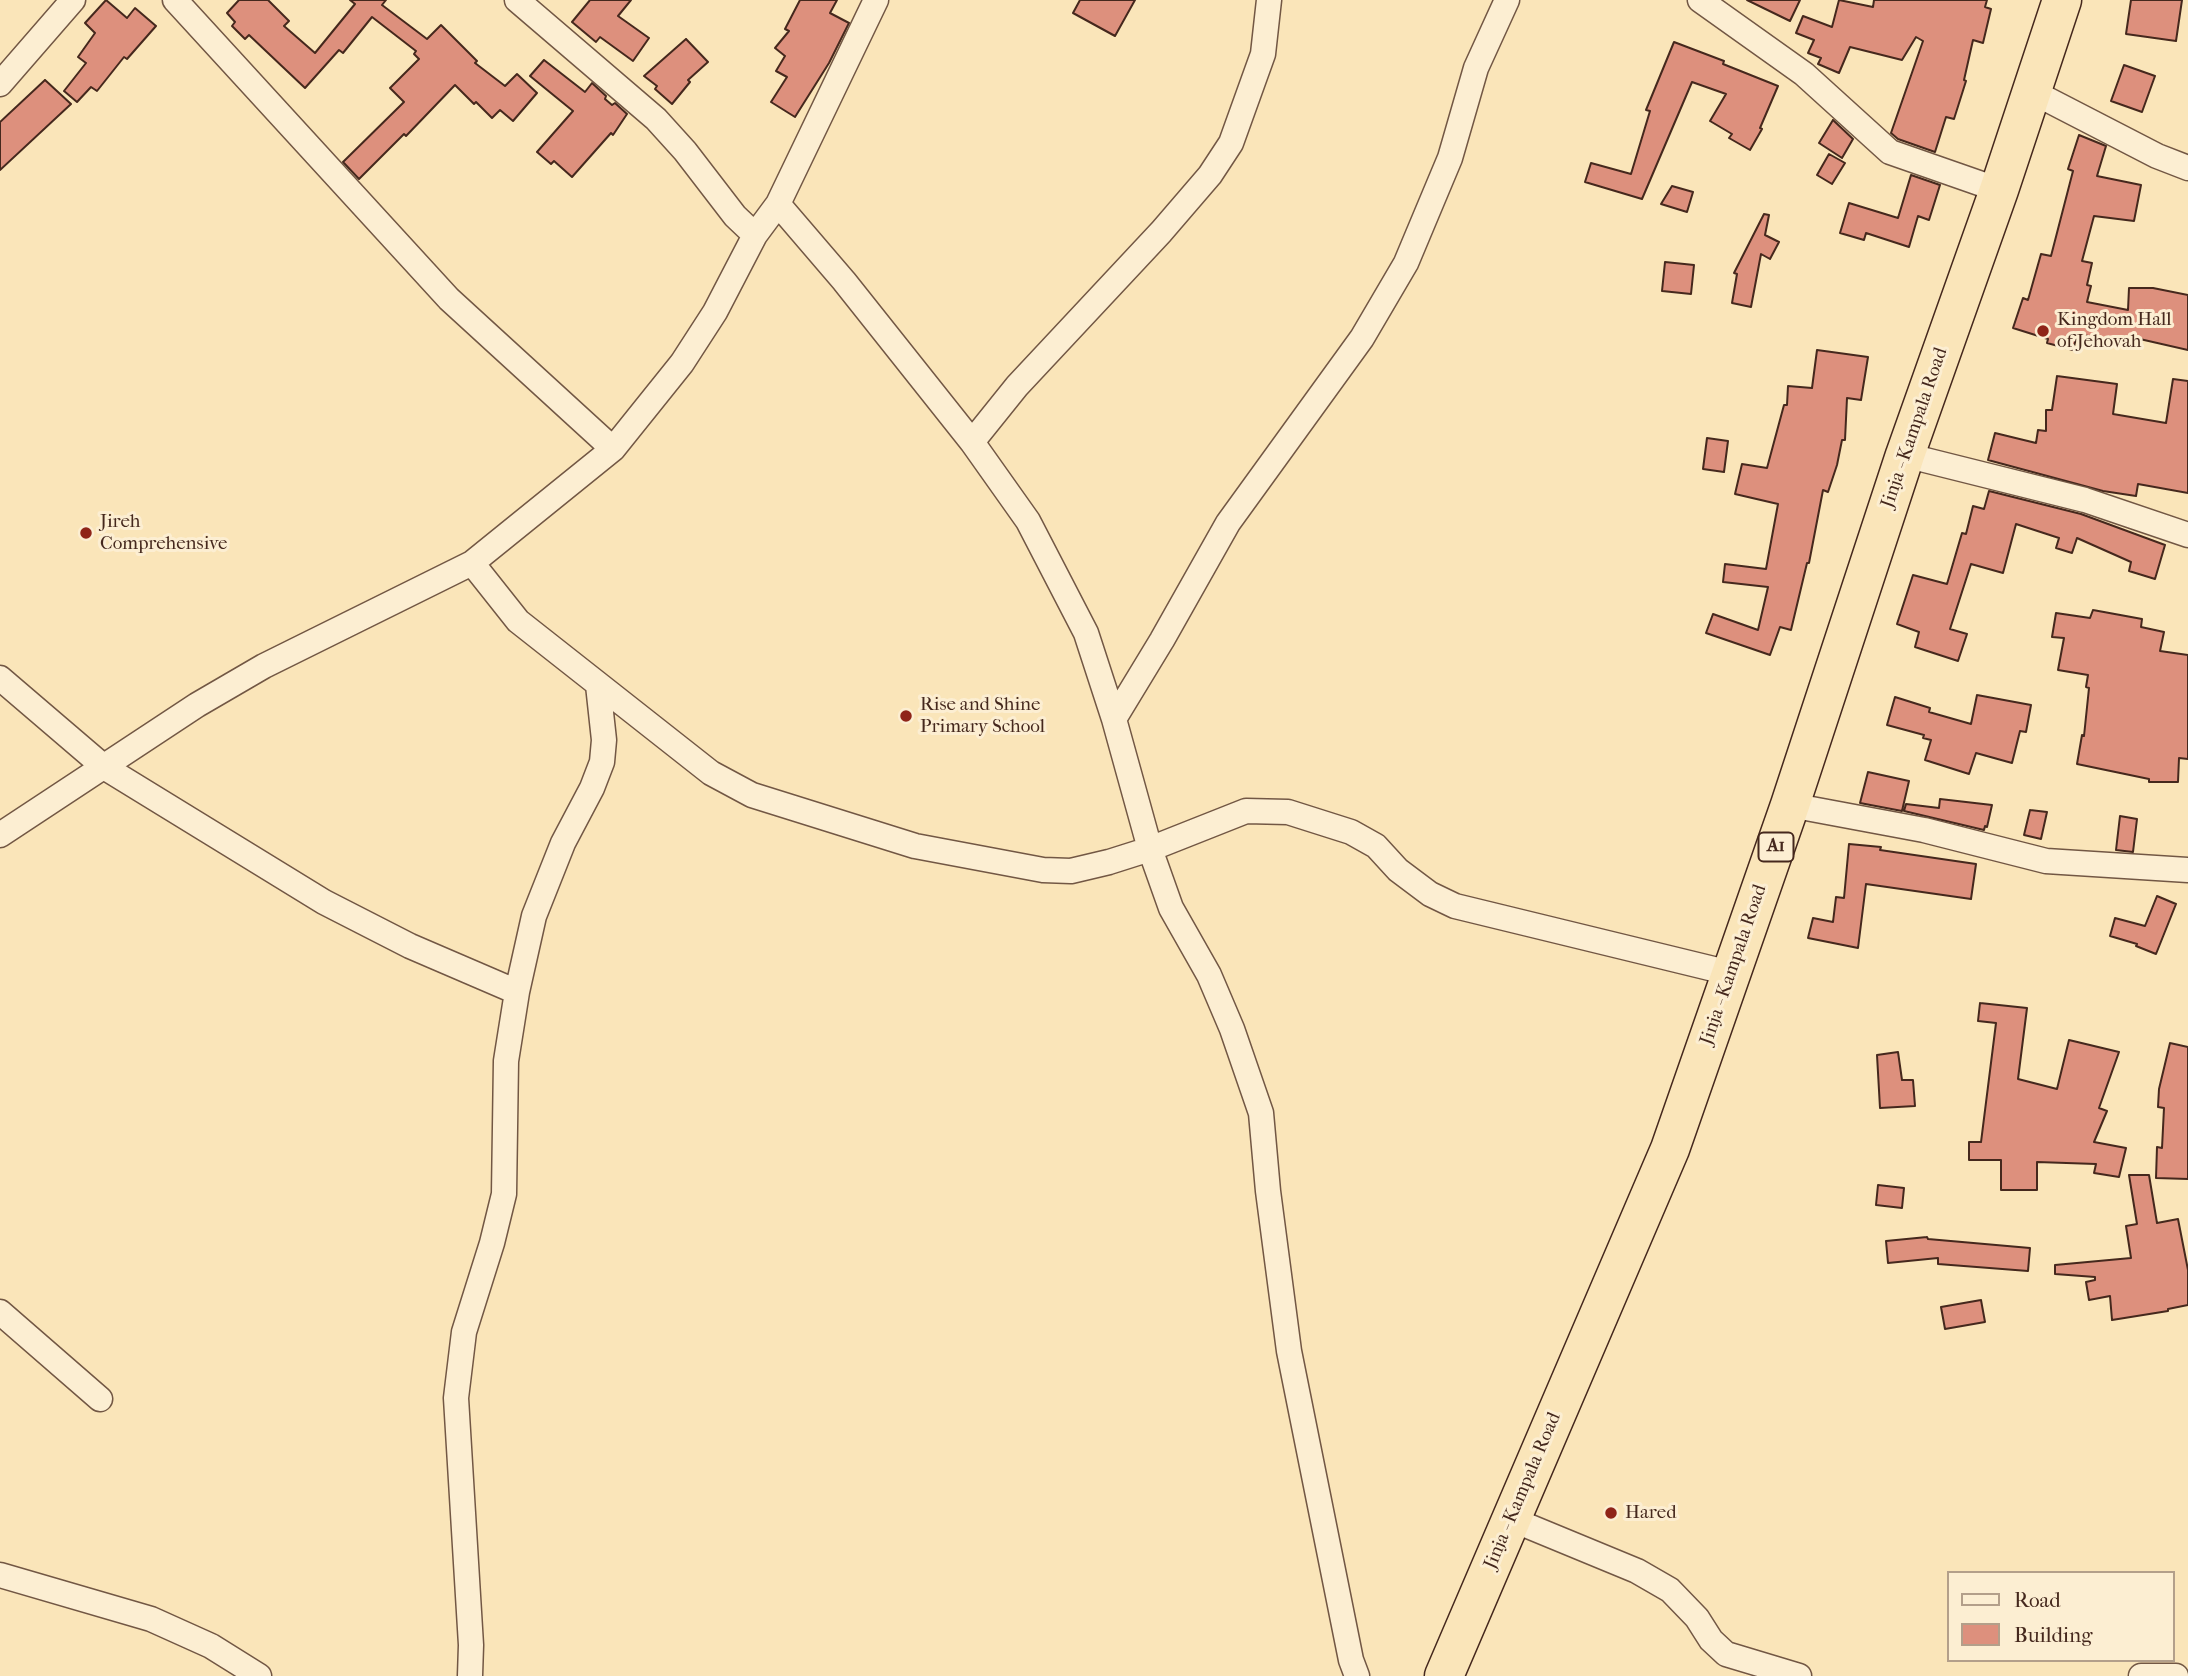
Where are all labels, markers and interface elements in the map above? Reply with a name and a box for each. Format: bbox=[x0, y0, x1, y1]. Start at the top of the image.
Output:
place label: Kingdom Hall of Jehovah bbox=[2057, 309, 2172, 353]
marker: Kingdom Hall of Jehovah bbox=[2035, 323, 2051, 339]
street label: Jinja - Kampala Road bbox=[1877, 345, 1953, 511]
place label: Jireh Comprehensive bbox=[100, 511, 227, 555]
marker: Jireh Comprehensive bbox=[78, 525, 94, 541]
place label: Rise and Shine Primary School bbox=[920, 694, 1045, 738]
marker: Rise and Shine Primary School bbox=[898, 708, 914, 724]
road number: A1 bbox=[1758, 832, 1794, 862]
street label: Jinja - Kampala Road bbox=[1696, 882, 1772, 1048]
street label: Jinja - Kampala Road bbox=[1480, 1409, 1566, 1573]
place label: Hared bbox=[1625, 1502, 1677, 1524]
marker: Hared bbox=[1603, 1505, 1619, 1521]
legend bbox=[1946, 1571, 2174, 1662]
text: Road bbox=[2014, 1588, 2061, 1612]
text: Building bbox=[2014, 1623, 2092, 1647]

